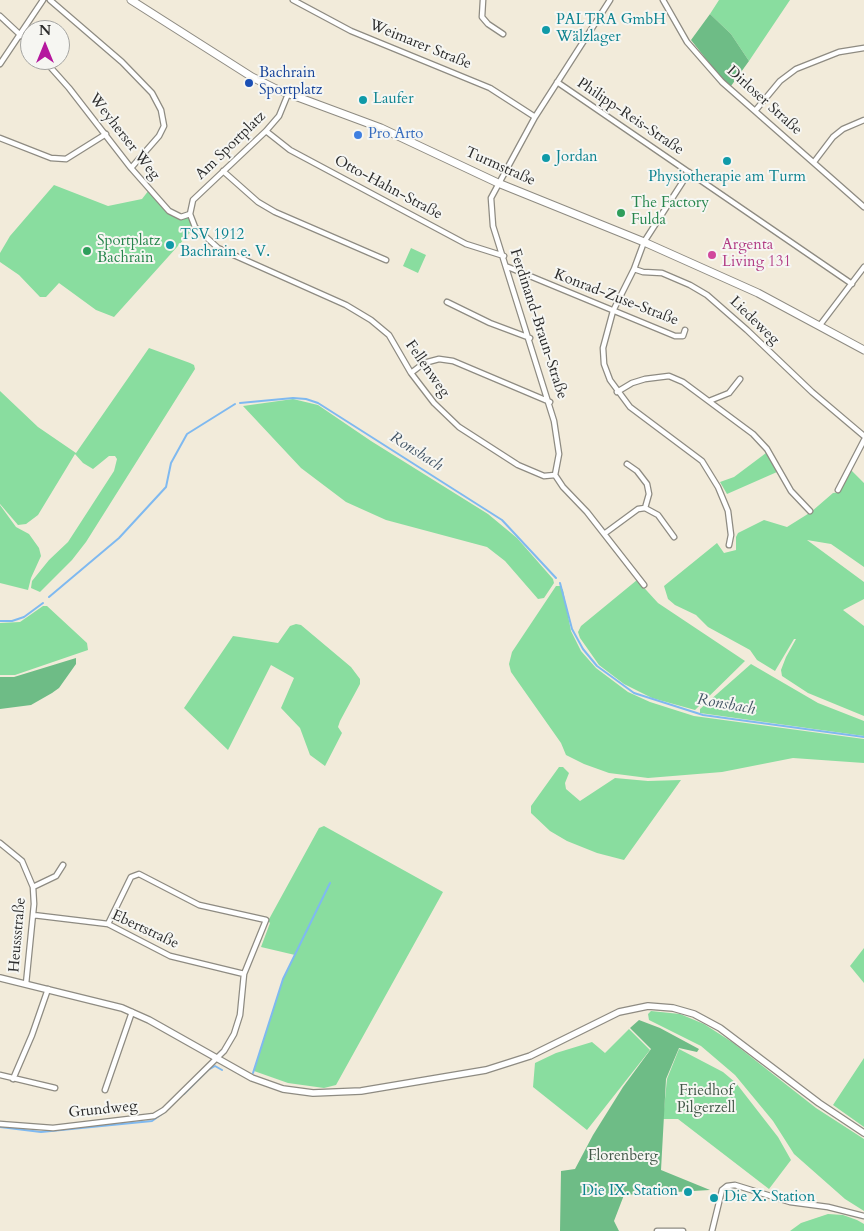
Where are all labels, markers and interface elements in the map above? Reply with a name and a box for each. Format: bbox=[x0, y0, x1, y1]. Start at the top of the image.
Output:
place label: PALTRA GmbH Wälzlager bbox=[556, 12, 666, 47]
street label: Weimarer Straße bbox=[366, 16, 474, 74]
north arrow bbox=[20, 20, 70, 70]
text: N bbox=[39, 21, 51, 40]
marker: PALTRA GmbH Wälzlager bbox=[540, 24, 552, 36]
street label: Dirloser Straße bbox=[723, 63, 805, 139]
place label: Bachrain Sportplatz bbox=[259, 65, 323, 100]
street label: Philipp-Reis-Straße bbox=[573, 75, 687, 159]
marker: Bachrain Sportplatz bbox=[243, 77, 255, 89]
street label: Weyherser Weg bbox=[85, 90, 163, 184]
place label: Laufer bbox=[373, 91, 414, 109]
marker: Laufer bbox=[357, 94, 369, 106]
street label: Am Sportplatz bbox=[192, 108, 270, 184]
place label: Pro Arto bbox=[368, 126, 423, 144]
marker: Pro Arto bbox=[352, 129, 364, 141]
street label: Turmstraße bbox=[462, 144, 538, 190]
place label: Jordan bbox=[556, 149, 598, 167]
street label: Otto-Hahn-Straße bbox=[331, 152, 445, 224]
marker: Jordan bbox=[540, 152, 552, 164]
marker: Physiotherapie am Turm bbox=[721, 155, 733, 167]
place label: Physiotherapie am Turm bbox=[648, 169, 806, 187]
place label: The Factory Fulda bbox=[631, 195, 709, 230]
marker: The Factory Fulda bbox=[615, 207, 627, 219]
place label: TSV 1912 Bachrain e. V. bbox=[180, 227, 270, 262]
place label: Sportplatz Bachrain bbox=[97, 233, 161, 268]
place label: Argenta Living 131 bbox=[722, 237, 791, 272]
marker: TSV 1912 Bachrain e. V. bbox=[164, 239, 176, 251]
marker: Sportplatz Bachrain bbox=[81, 245, 93, 257]
street label: Ferdinand-Braun-Straße bbox=[505, 247, 571, 401]
marker: Argenta Living 131 bbox=[706, 249, 718, 261]
street label: Konrad-Zuse-Straße bbox=[551, 266, 681, 330]
street label: Liedeweg bbox=[725, 293, 783, 349]
street label: Fellenweg bbox=[401, 337, 453, 401]
water label: Ronsbach bbox=[386, 428, 446, 476]
water label: Ronsbach bbox=[695, 690, 757, 720]
street label: Heussstraße bbox=[6, 897, 30, 973]
street label: Ebertstraße bbox=[109, 907, 181, 953]
park label: Friedhof Pilgerzell bbox=[677, 1083, 735, 1118]
street label: Grundweg bbox=[68, 1097, 138, 1123]
park label: Florenberg bbox=[588, 1148, 658, 1166]
place label: Die IX. Station bbox=[582, 1183, 678, 1201]
marker: Die IX. Station bbox=[682, 1186, 694, 1198]
place label: Die X. Station bbox=[724, 1189, 815, 1207]
marker: Die X. Station bbox=[708, 1192, 720, 1204]

